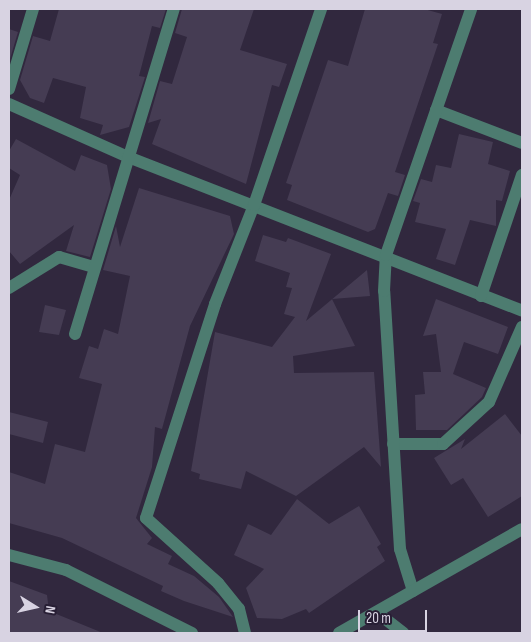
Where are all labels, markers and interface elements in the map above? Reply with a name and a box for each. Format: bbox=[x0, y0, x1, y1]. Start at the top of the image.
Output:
north arrow bbox=[10, 582, 60, 632]
scale bar bbox=[361, 600, 430, 632]
text: N bbox=[41, 605, 59, 615]
text: 20 m bbox=[366, 609, 391, 628]

